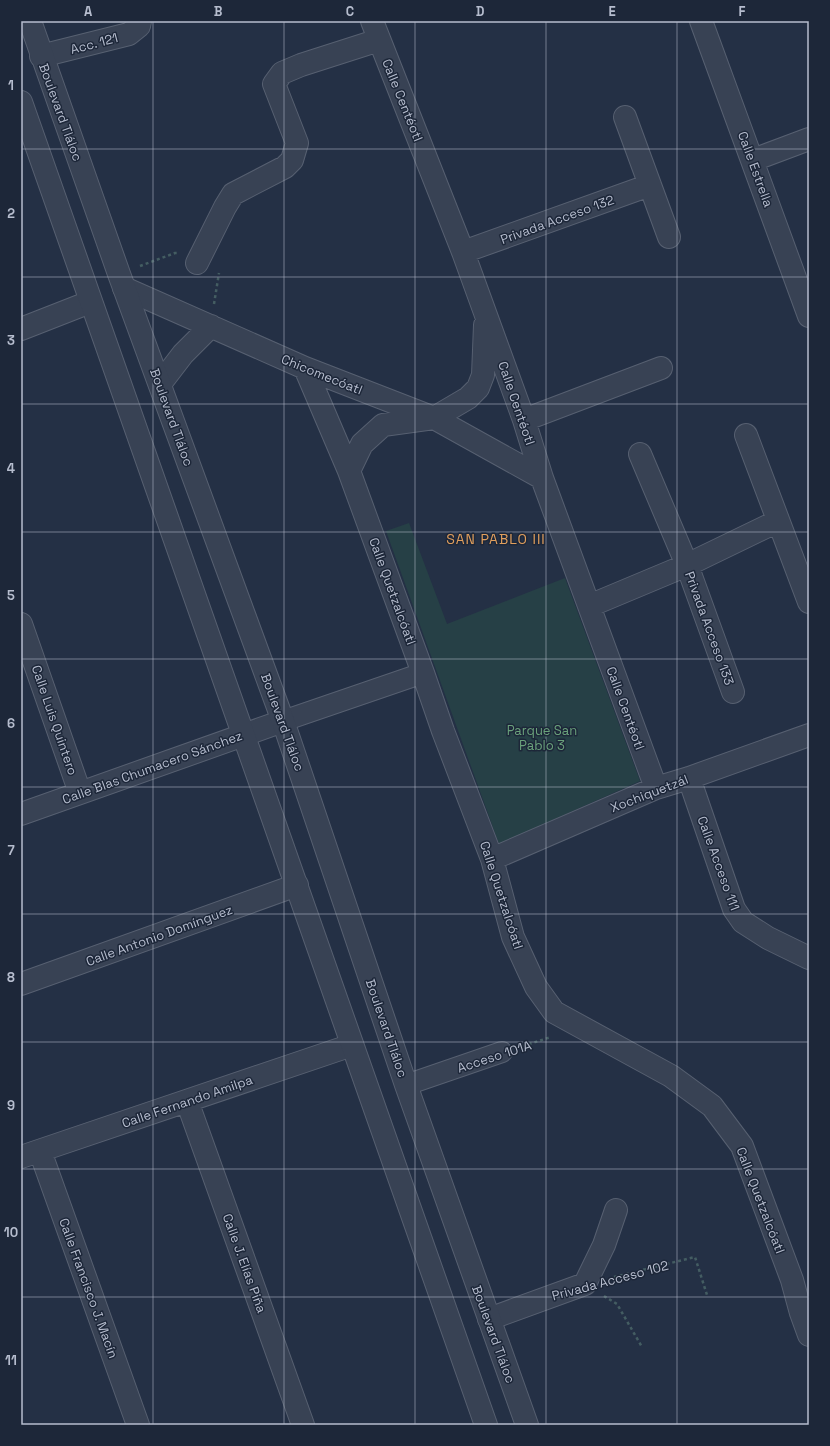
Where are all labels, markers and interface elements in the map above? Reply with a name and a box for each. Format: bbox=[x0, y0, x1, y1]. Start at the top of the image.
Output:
text: A bbox=[84, 3, 93, 20]
text: B bbox=[214, 3, 223, 20]
text: C bbox=[346, 3, 354, 20]
text: D bbox=[476, 3, 485, 20]
text: E bbox=[608, 3, 616, 20]
text: F bbox=[739, 3, 746, 20]
street label: Acc. 121 bbox=[68, 29, 120, 58]
street label: Calle Centéotl bbox=[378, 56, 427, 144]
street label: Boulevard Tláloc bbox=[35, 61, 86, 164]
text: 1 bbox=[8, 77, 14, 94]
street label: Calle Estrella bbox=[734, 129, 777, 210]
street label: Privada Acceso 132 bbox=[498, 191, 617, 248]
text: 2 bbox=[7, 205, 15, 222]
text: 3 bbox=[7, 332, 15, 349]
street label: Chicomecóatl bbox=[279, 350, 365, 398]
street label: Calle Centéotl bbox=[494, 359, 539, 447]
street label: Boulevard Tláloc bbox=[146, 366, 197, 469]
text: 4 bbox=[7, 460, 15, 477]
district label: SAN PABLO III bbox=[446, 530, 546, 548]
street label: Calle Quetzalcóatl bbox=[365, 535, 420, 647]
street label: Privada Acceso 133 bbox=[681, 569, 738, 688]
text: 5 bbox=[7, 587, 15, 604]
street label: Calle Luis Quintero bbox=[28, 663, 81, 777]
street label: Calle Centéotl bbox=[603, 664, 648, 752]
street label: Boulevard Tláloc bbox=[257, 671, 308, 774]
text: 6 bbox=[7, 715, 15, 732]
park label: Parque San Pablo 3 bbox=[507, 722, 577, 754]
street label: Calle Blas Chumacero Sánchez bbox=[60, 727, 245, 808]
street label: Xochiquetzál bbox=[608, 771, 691, 816]
street label: Calle Acceso 111 bbox=[694, 814, 743, 913]
street label: Calle Quetzalcóatl bbox=[476, 839, 527, 951]
text: 7 bbox=[7, 842, 15, 859]
street label: Calle Antonio Domínguez bbox=[83, 901, 235, 970]
text: 8 bbox=[7, 969, 15, 986]
street label: Boulevard Tláloc bbox=[362, 977, 411, 1080]
street label: Acceso 101A bbox=[455, 1036, 533, 1076]
street label: Calle Fernando Amilpa bbox=[119, 1071, 255, 1132]
text: 9 bbox=[7, 1097, 15, 1114]
street label: Calle Quetzalcóatl bbox=[732, 1145, 789, 1256]
street label: Calle J. Elías Piña bbox=[219, 1211, 271, 1316]
street label: Calle Francisco J. Macín bbox=[55, 1216, 122, 1361]
text: 10 bbox=[4, 1224, 18, 1241]
street label: Privada Acceso 102 bbox=[550, 1257, 671, 1304]
street label: Boulevard Tláloc bbox=[468, 1283, 519, 1386]
text: 11 bbox=[5, 1352, 17, 1369]

